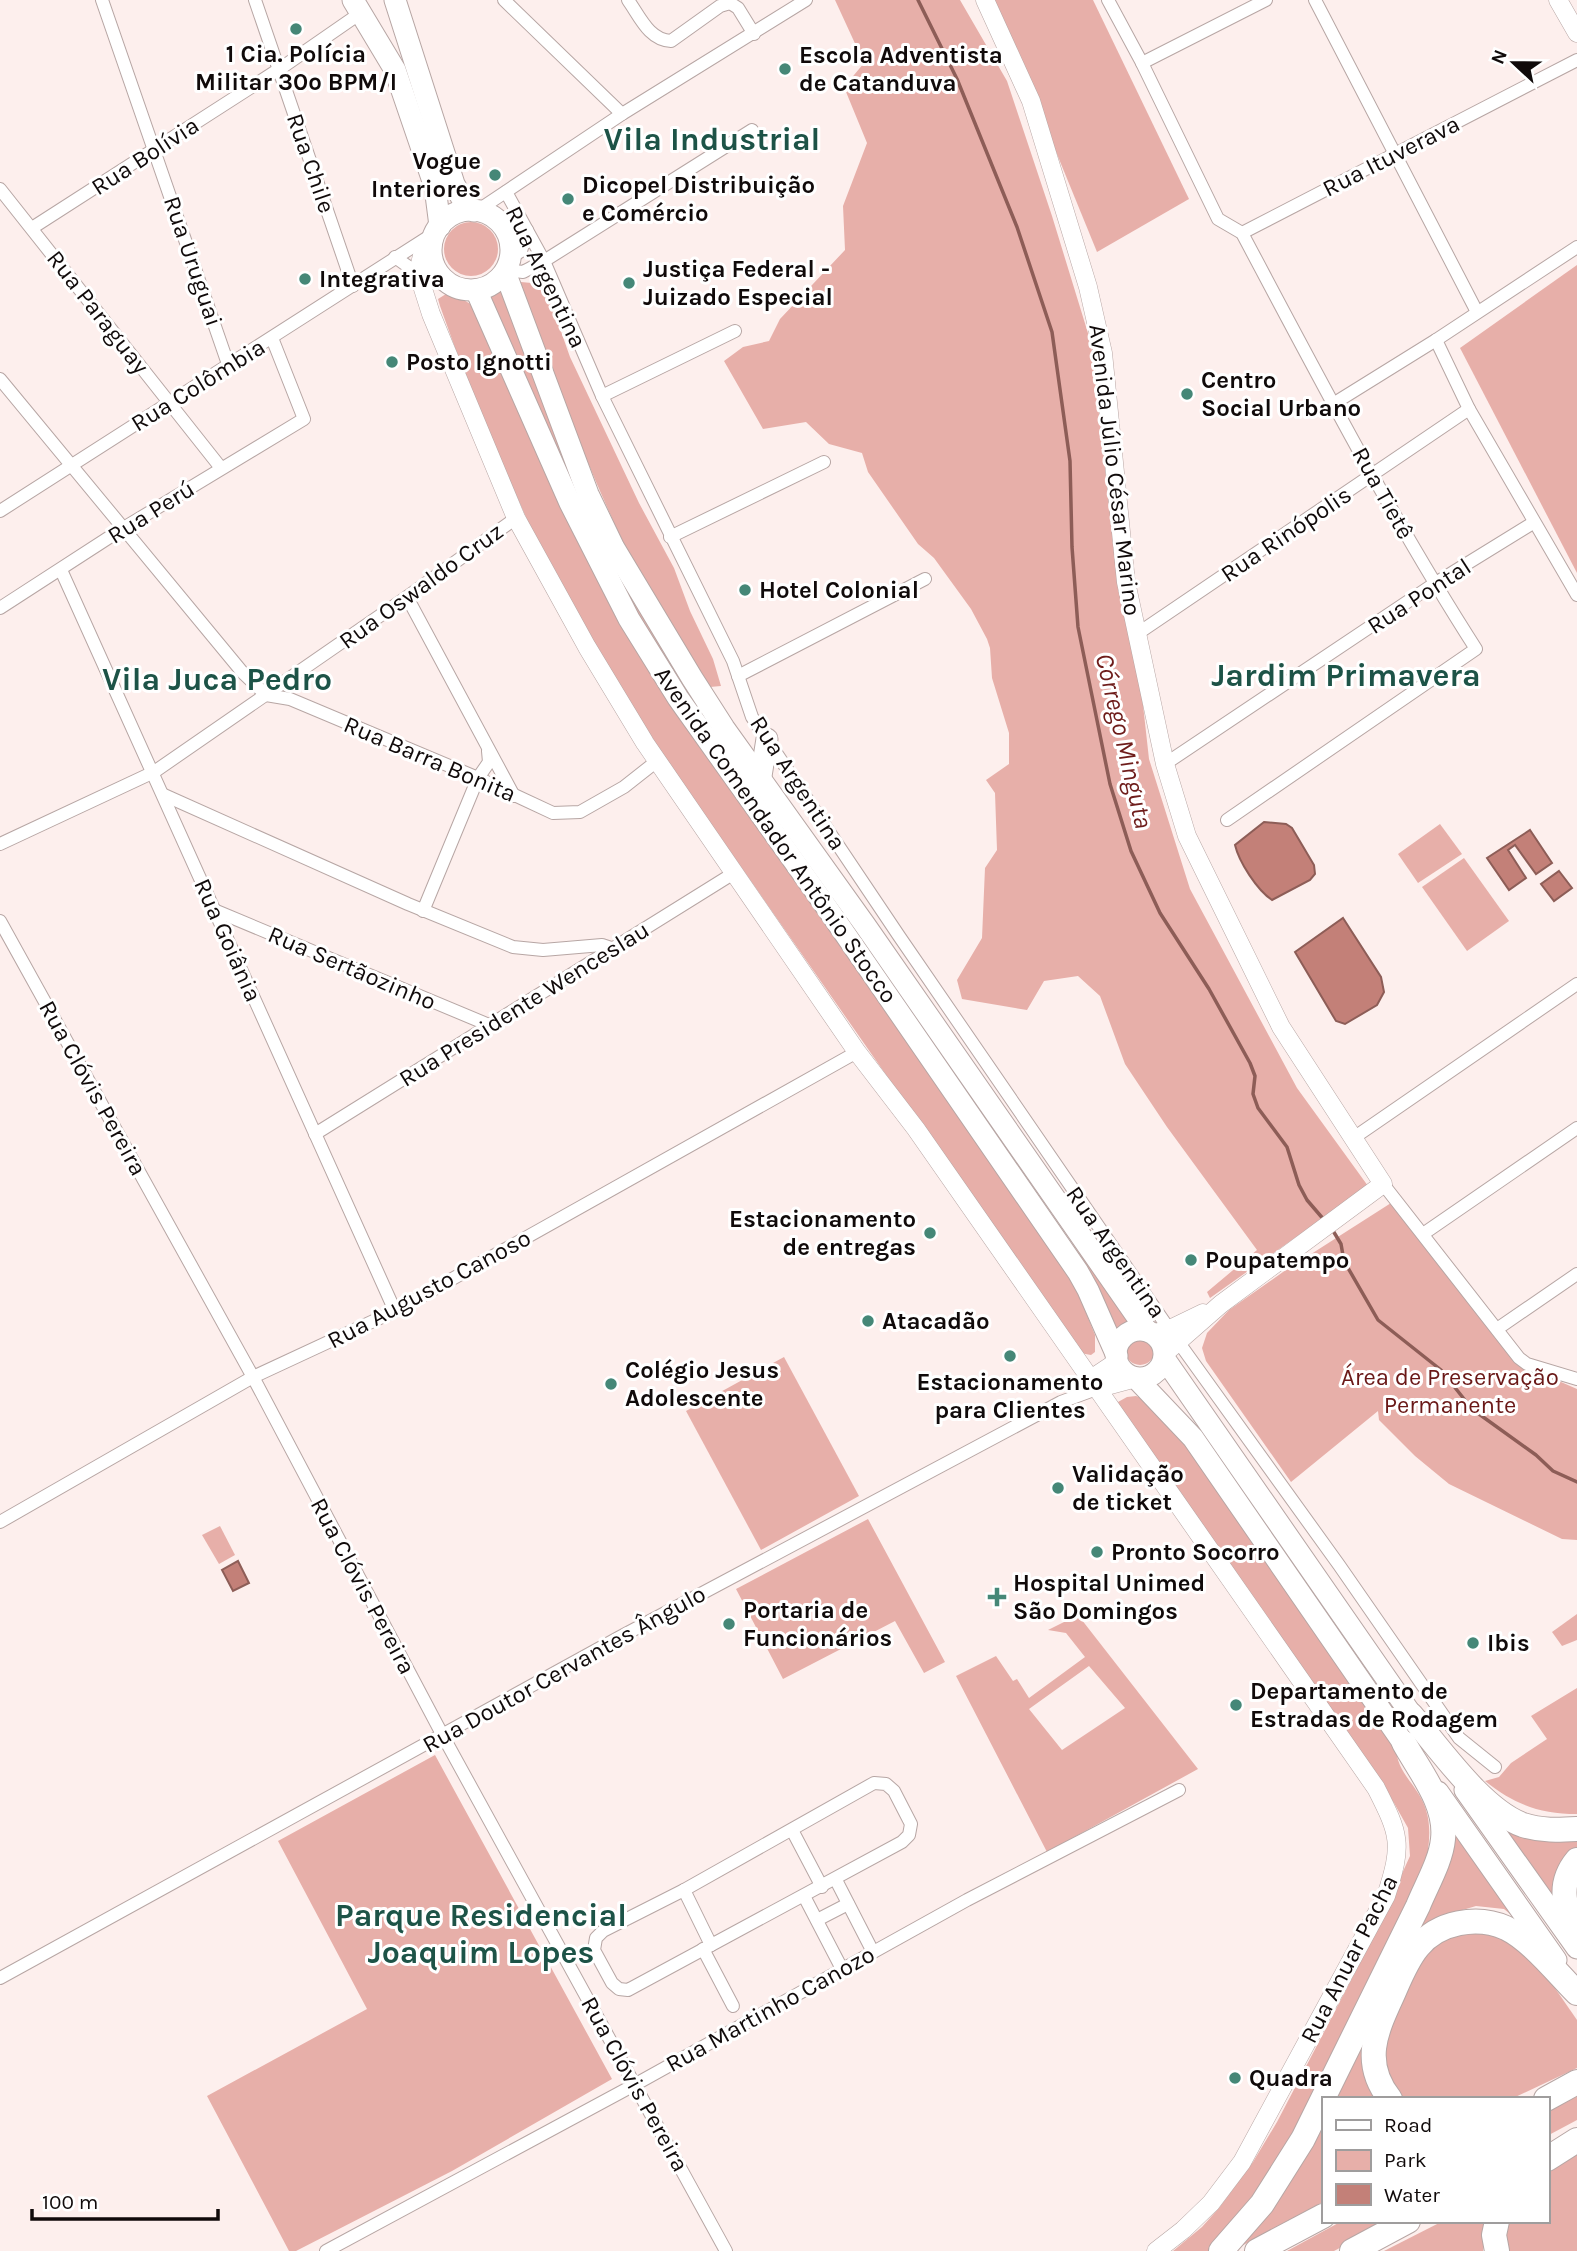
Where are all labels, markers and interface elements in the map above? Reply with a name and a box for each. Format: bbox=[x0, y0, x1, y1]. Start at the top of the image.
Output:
marker: 1 Cia. Polícia Militar 30º BPM/I bbox=[288, 21, 304, 37]
north arrow bbox=[1479, 28, 1549, 98]
place label: 1 Cia. Polícia Militar 30º BPM/I bbox=[195, 40, 397, 96]
place label: Escola Adventista de Catanduva bbox=[799, 41, 1003, 97]
text: N bbox=[1486, 47, 1512, 67]
marker: Escola Adventista de Catanduva bbox=[777, 61, 793, 77]
street label: Rua Chile bbox=[281, 109, 341, 217]
street label: Rua Ituverava bbox=[1318, 109, 1464, 203]
street label: Rua Bolívia bbox=[86, 111, 204, 201]
district label: Vila Industrial bbox=[604, 121, 820, 158]
place label: Vogue Interiores bbox=[371, 147, 481, 203]
marker: Vogue Interiores bbox=[487, 167, 503, 183]
place label: Dicopel Distribuição e Comércio bbox=[582, 171, 815, 227]
marker: Dicopel Distribuição e Comércio bbox=[560, 191, 576, 207]
street label: Rua Uruguai bbox=[158, 192, 228, 330]
street label: Rua Argentina bbox=[500, 201, 592, 353]
street label: Rua Paraguay bbox=[41, 245, 155, 379]
place label: Justiça Federal - Juizado Especial bbox=[643, 255, 833, 311]
place label: Integrativa bbox=[319, 265, 445, 293]
marker: Integrativa bbox=[297, 271, 313, 287]
marker: Justiça Federal - Juizado Especial bbox=[621, 275, 637, 291]
street label: Avenida Júlio César Marino bbox=[1083, 323, 1147, 617]
street label: Rua Colômbia bbox=[126, 333, 270, 437]
place label: Posto Ignotti bbox=[406, 348, 552, 376]
marker: Posto Ignotti bbox=[384, 354, 400, 370]
place label: Centro Social Urbano bbox=[1201, 366, 1361, 422]
marker: Centro Social Urbano bbox=[1179, 386, 1195, 402]
street label: Rua Tietê bbox=[1346, 442, 1420, 544]
street label: Rua Perú bbox=[102, 474, 200, 550]
street label: Rua Rinópolis bbox=[1215, 480, 1357, 588]
street label: Rua Oswaldo Cruz bbox=[334, 517, 508, 655]
street label: Rua Pontal bbox=[1362, 552, 1476, 640]
place label: Hotel Colonial bbox=[759, 576, 919, 604]
marker: Hotel Colonial bbox=[737, 582, 753, 598]
water label: Córrego Minguta bbox=[1089, 650, 1159, 832]
district label: Jardim Primavera bbox=[1211, 657, 1481, 694]
district label: Vila Juca Pedro bbox=[102, 661, 332, 698]
street label: Avenida Comendador Antônio Stocco bbox=[649, 661, 903, 1009]
street label: Rua Barra Bonita bbox=[340, 710, 520, 808]
street label: Rua Argentina bbox=[744, 711, 852, 855]
street label: Rua Goiânia bbox=[188, 874, 268, 1006]
street label: Rua Presidente Wenceslau bbox=[394, 915, 654, 1093]
street label: Rua Sertãozinho bbox=[264, 920, 440, 1016]
street label: Rua Clóvis Pereira bbox=[33, 996, 153, 1180]
street label: Rua Argentina bbox=[1060, 1181, 1172, 1323]
place label: Estacionamento de entregas bbox=[729, 1205, 916, 1261]
street label: Rua Augusto Canoso bbox=[323, 1224, 535, 1354]
marker: Estacionamento de entregas bbox=[922, 1225, 938, 1241]
place label: Poupatempo bbox=[1205, 1246, 1349, 1274]
marker: Poupatempo bbox=[1183, 1252, 1199, 1268]
place label: Atacadão bbox=[882, 1307, 990, 1335]
marker: Atacadão bbox=[860, 1313, 876, 1329]
marker: Estacionamento para Clientes bbox=[1002, 1348, 1018, 1364]
place label: Colégio Jesus Adolescente bbox=[625, 1356, 779, 1412]
park label: Área de Preservação Permanente bbox=[1341, 1362, 1559, 1419]
place label: Estacionamento para Clientes bbox=[917, 1368, 1103, 1424]
marker: Colégio Jesus Adolescente bbox=[603, 1376, 619, 1392]
place label: Validação de ticket bbox=[1072, 1460, 1184, 1516]
marker: Validação de ticket bbox=[1050, 1480, 1066, 1496]
street label: Rua Clóvis Pereira bbox=[305, 1493, 421, 1679]
place label: Pronto Socorro bbox=[1111, 1538, 1280, 1566]
marker: Pronto Socorro bbox=[1089, 1544, 1105, 1560]
place label: Hospital Unimed São Domingos bbox=[1013, 1569, 1205, 1625]
street label: Rua Doutor Cervantes Ângulo bbox=[418, 1579, 710, 1759]
marker: Hospital Unimed São Domingos bbox=[987, 1587, 1007, 1607]
place label: Portaria de Funcionários bbox=[743, 1596, 892, 1652]
marker: Portaria de Funcionários bbox=[721, 1616, 737, 1632]
place label: Ibis bbox=[1487, 1629, 1530, 1657]
marker: Ibis bbox=[1465, 1635, 1481, 1651]
place label: Departamento de Estradas de Rodagem bbox=[1250, 1677, 1498, 1733]
marker: Departamento de Estradas de Rodagem bbox=[1228, 1697, 1244, 1713]
street label: Rua Anuar Pacha bbox=[1295, 1870, 1403, 2048]
district label: Parque Residencial Joaquim Lopes bbox=[335, 1897, 627, 1971]
street label: Rua Martinho Canozo bbox=[661, 1940, 879, 2078]
street label: Rua Clóvis Pereira bbox=[575, 1992, 695, 2176]
place label: Quadra bbox=[1249, 2064, 1333, 2092]
marker: Quadra bbox=[1227, 2070, 1243, 2086]
legend bbox=[1322, 2097, 1549, 2223]
text: Road bbox=[1384, 2113, 1432, 2137]
text: Park bbox=[1384, 2148, 1427, 2172]
scale bar bbox=[32, 2178, 217, 2222]
text: Water bbox=[1384, 2183, 1440, 2207]
text: 100 m bbox=[42, 2190, 99, 2214]

